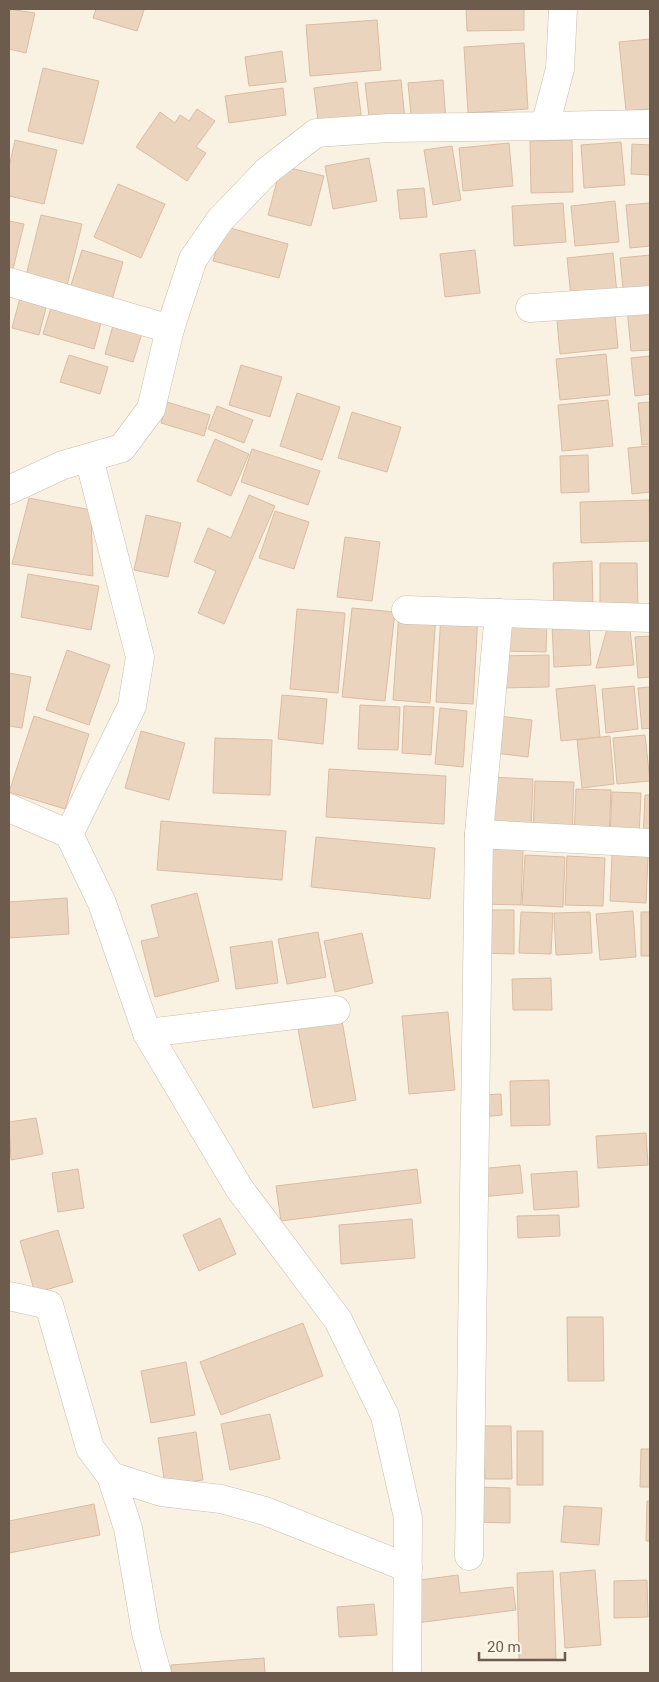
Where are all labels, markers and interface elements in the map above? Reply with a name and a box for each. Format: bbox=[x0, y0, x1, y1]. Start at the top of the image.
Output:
scale bar bbox=[479, 1630, 565, 1662]
text: 20 m bbox=[487, 1638, 521, 1656]

